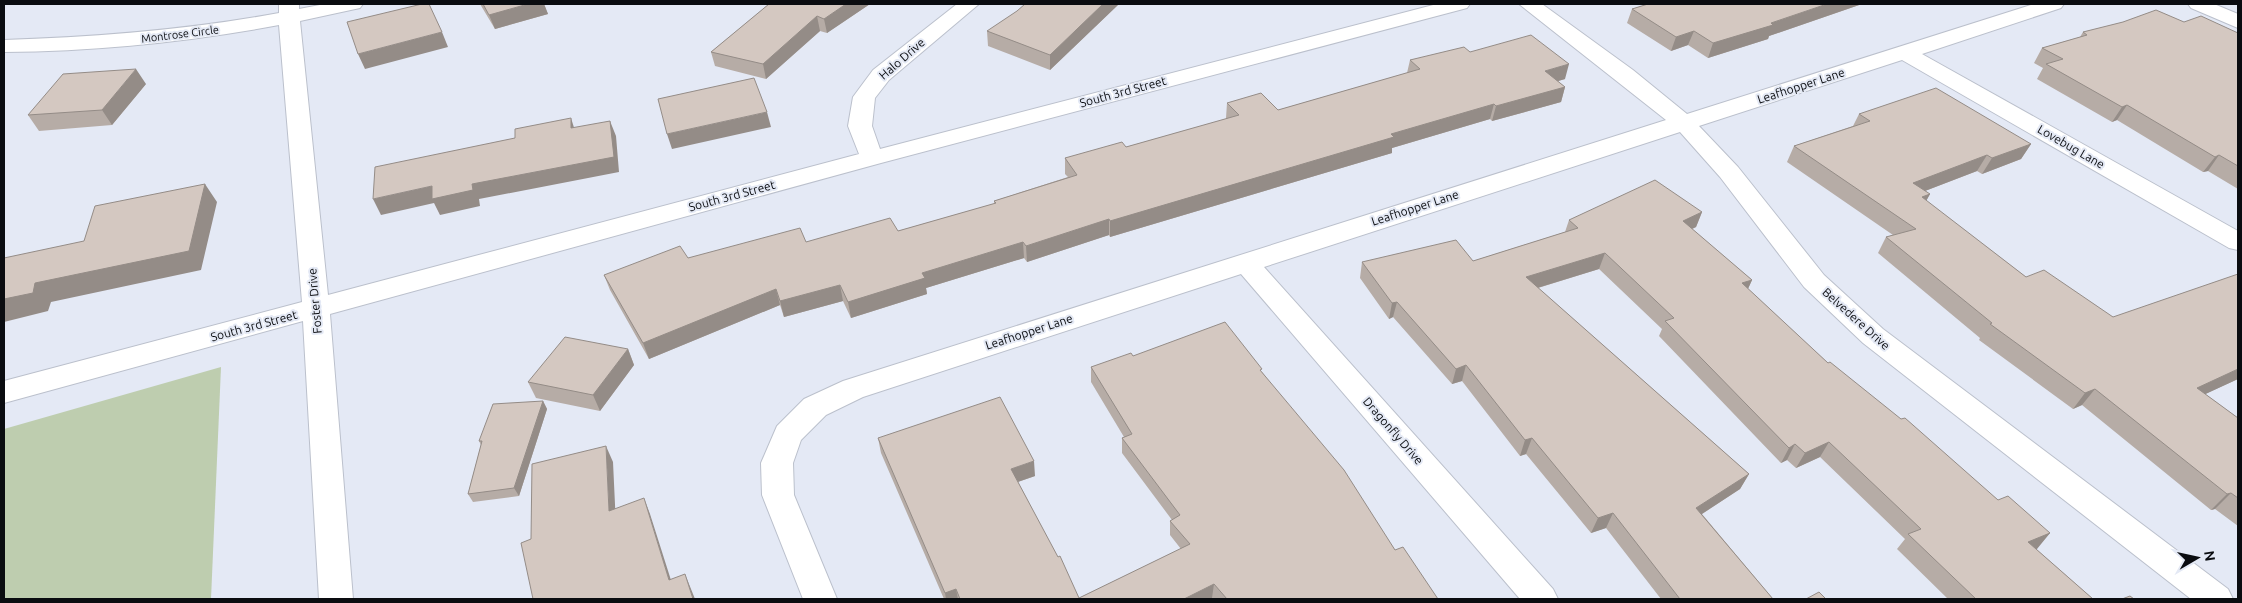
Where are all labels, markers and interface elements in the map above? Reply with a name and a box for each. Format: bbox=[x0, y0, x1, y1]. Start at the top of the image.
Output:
street label: Montrose Circle bbox=[140, 23, 220, 45]
street label: Halo Drive bbox=[876, 35, 927, 82]
street label: Leafhopper Lane bbox=[1756, 65, 1846, 106]
street label: South 3rd Street bbox=[1078, 74, 1168, 109]
street label: Lovebug Lane bbox=[2036, 122, 2107, 171]
street label: South 3rd Street bbox=[687, 178, 777, 213]
street label: Leafhopper Lane bbox=[1370, 187, 1460, 228]
street label: Foster Drive bbox=[305, 268, 324, 334]
street label: Belvedere Drive bbox=[1820, 285, 1893, 352]
street label: South 3rd Street bbox=[209, 308, 299, 343]
street label: Leafhopper Lane bbox=[984, 311, 1074, 352]
street label: Dragonfly Drive bbox=[1361, 394, 1426, 467]
north arrow bbox=[2172, 533, 2222, 583]
text: N bbox=[2201, 550, 2219, 562]

